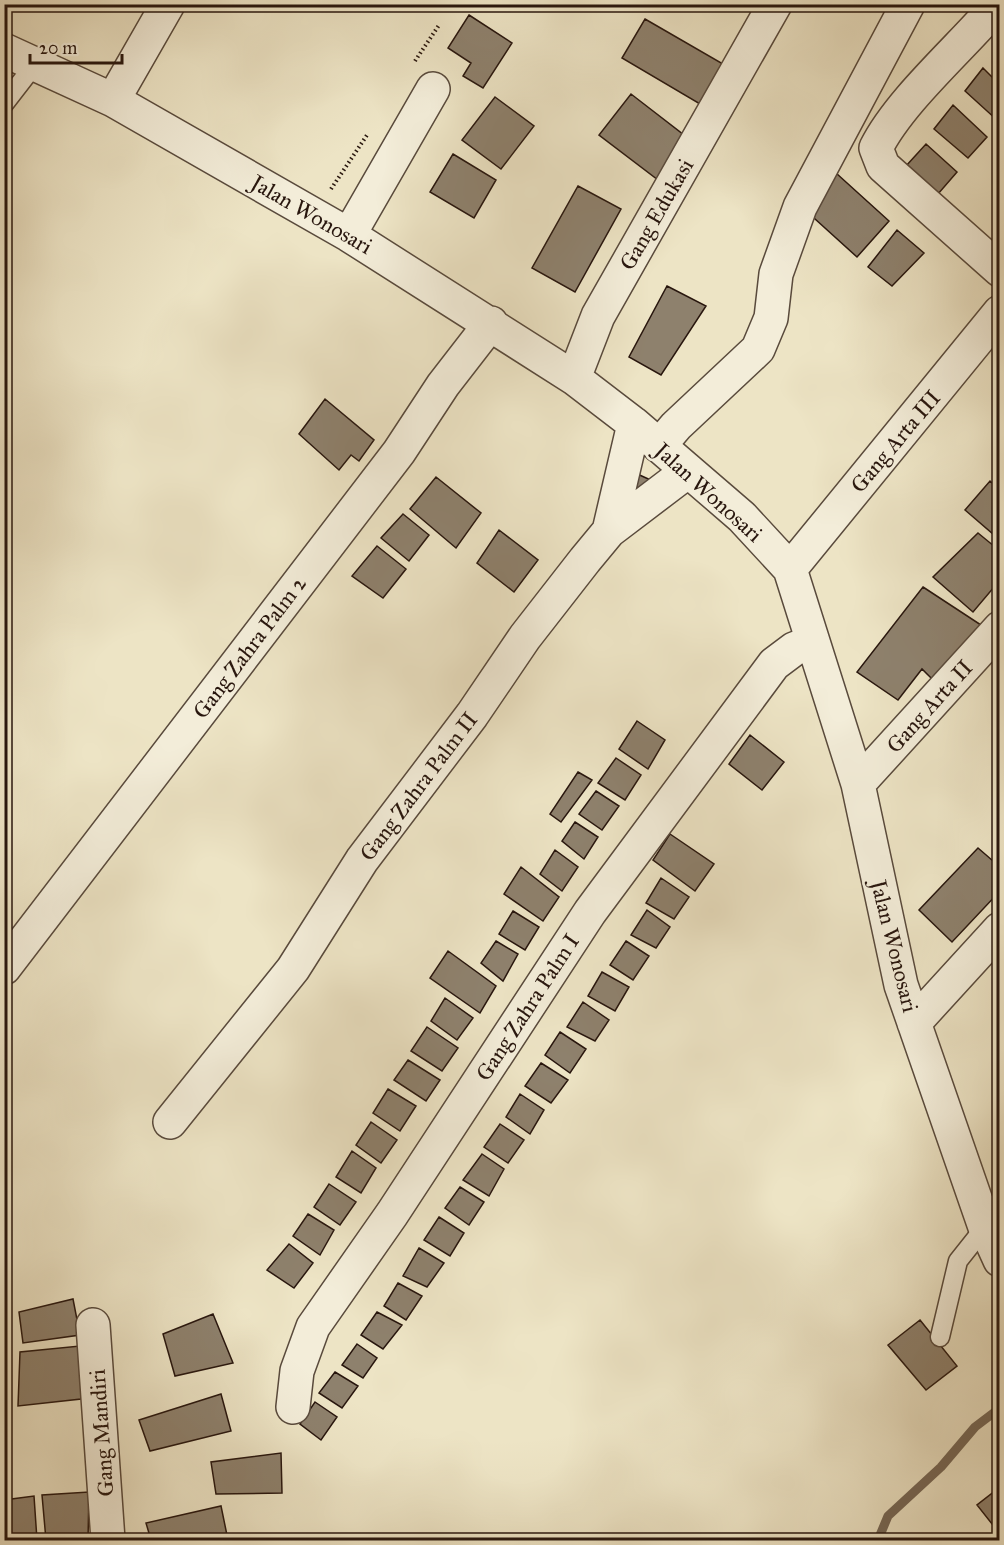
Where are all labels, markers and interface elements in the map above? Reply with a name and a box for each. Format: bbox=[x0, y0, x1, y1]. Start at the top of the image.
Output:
scale bar bbox=[30, 27, 122, 65]
text: 20 m bbox=[39, 37, 77, 59]
street label: Gang Edukasi bbox=[614, 154, 699, 275]
street label: Jalan Wonosari bbox=[245, 168, 377, 260]
street label: Gang Arta III bbox=[845, 385, 946, 498]
street label: Jalan Wonosari bbox=[648, 436, 768, 548]
street label: Gang Zahra Palm 2 bbox=[187, 571, 312, 724]
street label: Gang Arta II bbox=[881, 654, 978, 758]
street label: Gang Zahra Palm II bbox=[354, 707, 483, 866]
street label: Jalan Wonosari bbox=[865, 875, 924, 1015]
street label: Gang Zahra Palm I bbox=[470, 929, 585, 1086]
street label: Gang Mandiri bbox=[84, 1368, 119, 1498]

